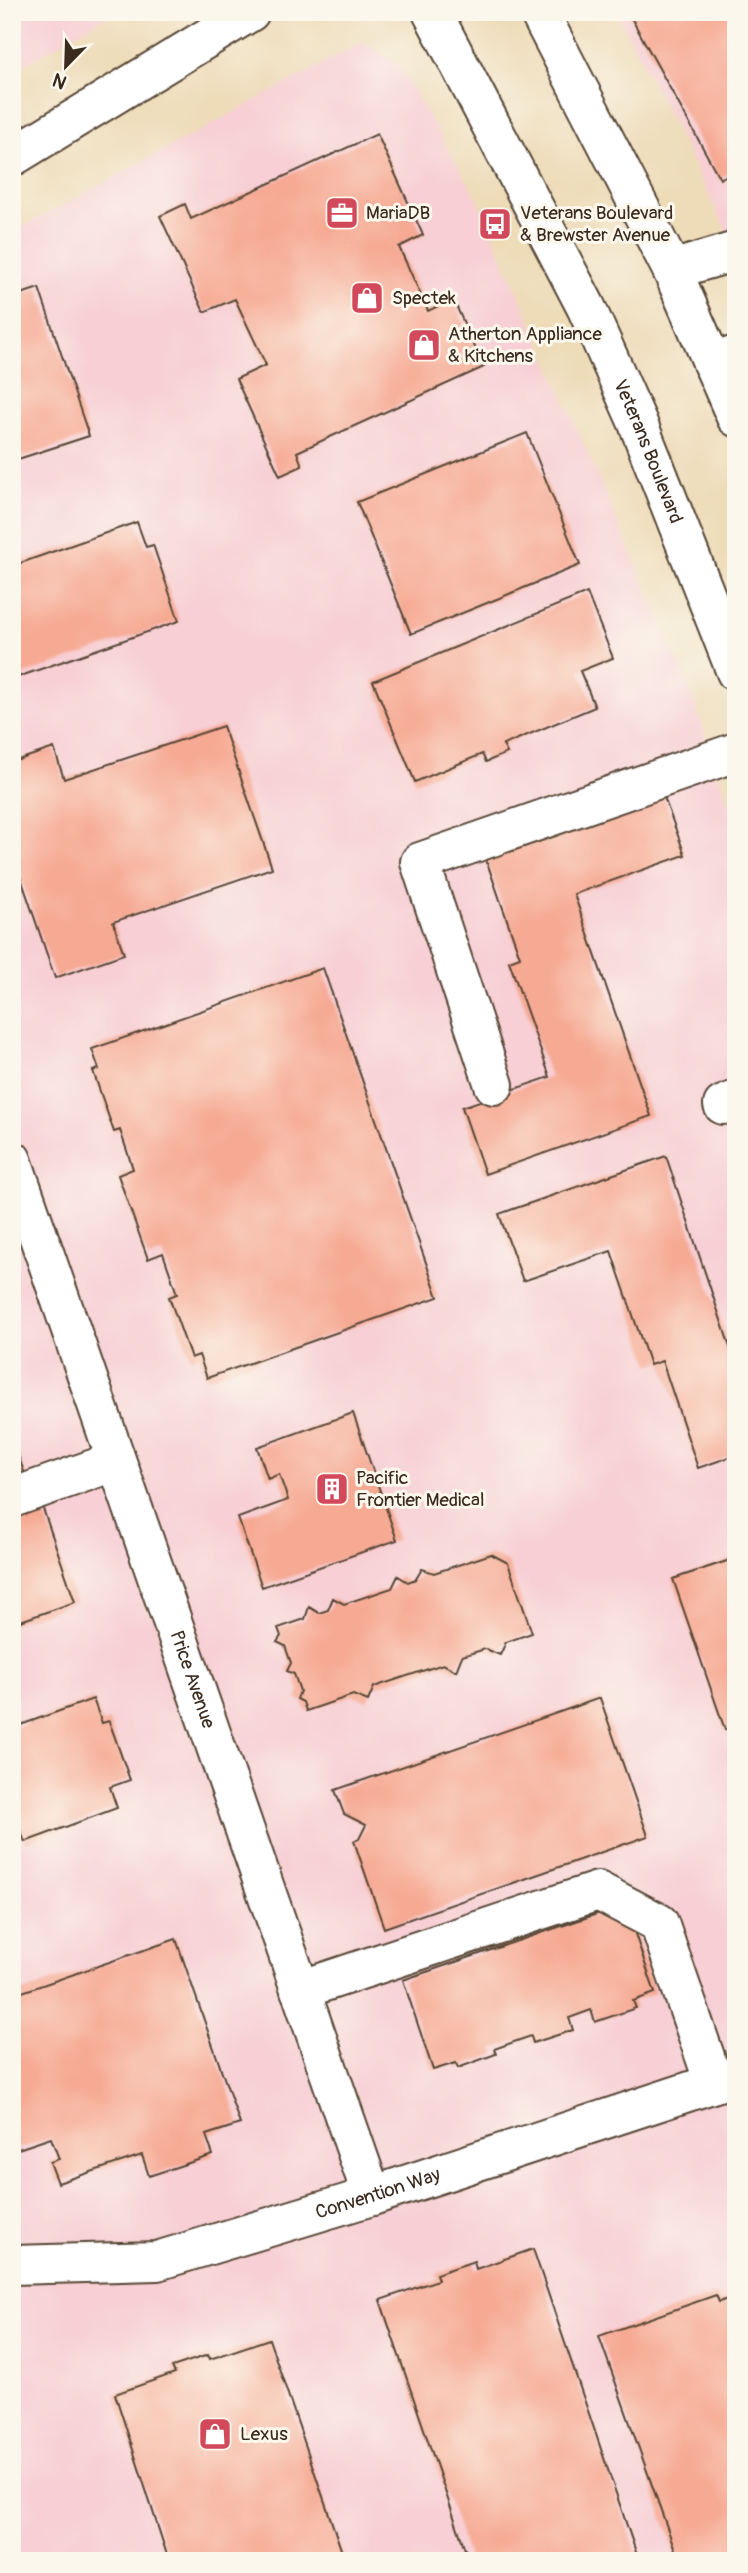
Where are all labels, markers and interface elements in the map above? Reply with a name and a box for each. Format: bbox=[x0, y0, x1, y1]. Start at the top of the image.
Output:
north arrow bbox=[32, 32, 102, 102]
text: N bbox=[49, 67, 70, 94]
office icon: MariaDB bbox=[323, 194, 361, 232]
place label: MariaDB bbox=[366, 201, 430, 225]
place label: Veterans Boulevard & Brewster Avenue bbox=[520, 201, 673, 247]
bus stop icon: Veterans Boulevard & Brewster Avenue bbox=[476, 205, 514, 243]
shop icon: Spectek bbox=[348, 279, 386, 317]
place label: Spectek bbox=[392, 286, 456, 310]
place label: Atherton Appliance & Kitchens bbox=[448, 322, 602, 368]
shop icon: Atherton Appliance & Kitchens bbox=[405, 326, 443, 364]
street label: Veterans Boulevard bbox=[608, 376, 688, 527]
place label: Pacific Frontier Medical bbox=[356, 1466, 484, 1512]
building icon: Pacific Frontier Medical bbox=[313, 1470, 351, 1508]
street label: Price Avenue bbox=[164, 1627, 221, 1732]
street label: Convention Way bbox=[312, 2162, 443, 2224]
shop icon: Lexus bbox=[196, 2415, 234, 2453]
place label: Lexus bbox=[240, 2422, 288, 2446]

